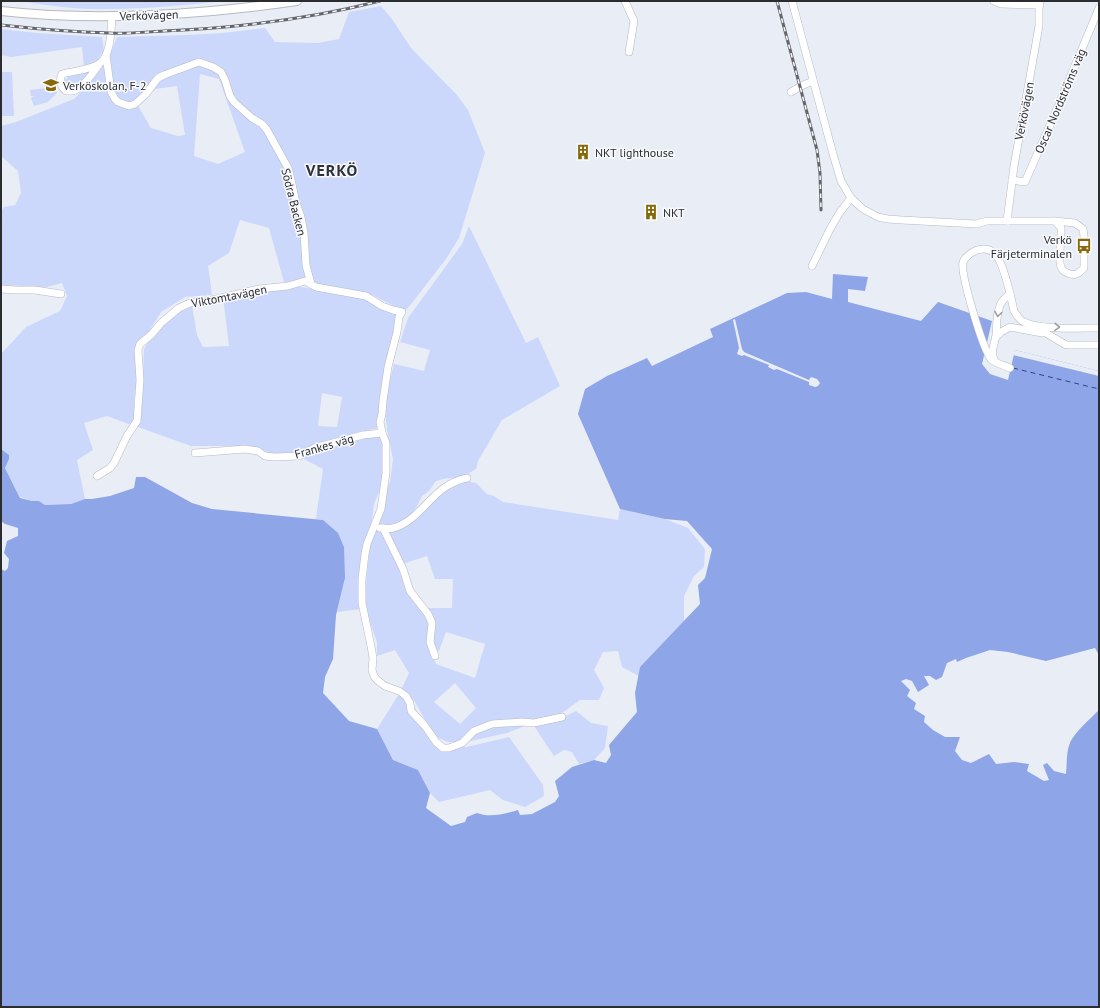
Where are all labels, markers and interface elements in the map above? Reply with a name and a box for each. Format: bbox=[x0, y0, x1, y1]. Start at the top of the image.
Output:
street label: Verkövägen bbox=[118, 6, 179, 24]
street label: Oscar Nordströms väg bbox=[1031, 46, 1089, 156]
school or university icon: Verköskolan, F-2 bbox=[42, 76, 60, 94]
place label: Verköskolan, F-2 bbox=[62, 78, 146, 93]
street label: Verkövägen bbox=[1011, 81, 1037, 142]
building icon: NKT lighthouse bbox=[574, 143, 592, 161]
place label: NKT lighthouse bbox=[595, 145, 674, 160]
district label: VERKÖ bbox=[305, 160, 358, 180]
street label: Södra Backen bbox=[278, 167, 310, 237]
building icon: NKT bbox=[642, 203, 660, 221]
place label: NKT bbox=[663, 205, 685, 220]
place label: Verkö Färjeterminalen bbox=[991, 232, 1072, 261]
bus stop icon: Verkö Färjeterminalen bbox=[1075, 237, 1093, 255]
street label: Viktomtavägen bbox=[189, 281, 268, 311]
one-way arrow bbox=[994, 310, 1003, 317]
one-way arrow bbox=[1054, 323, 1060, 331]
street label: Frankes väg bbox=[293, 430, 355, 462]

